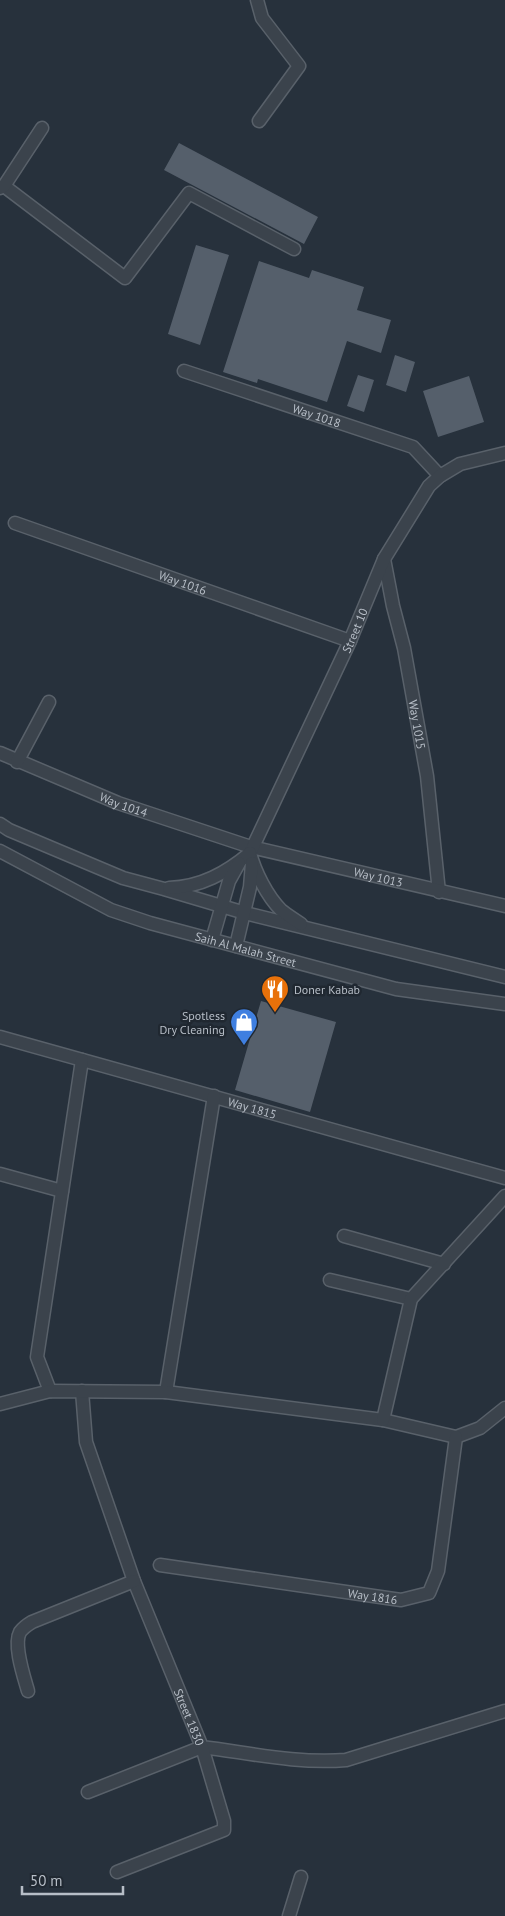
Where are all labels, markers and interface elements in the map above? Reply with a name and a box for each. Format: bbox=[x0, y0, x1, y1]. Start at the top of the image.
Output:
street label: Way 1018 bbox=[291, 400, 343, 430]
street label: Way 1016 bbox=[157, 567, 209, 598]
street label: Street 10 bbox=[338, 605, 371, 655]
street label: Way 1015 bbox=[406, 699, 430, 750]
street label: Way 1014 bbox=[97, 789, 150, 820]
street label: Way 1013 bbox=[352, 864, 404, 890]
street label: Saih Al Malah Street bbox=[194, 928, 298, 969]
restaurant icon: Doner Kabab bbox=[260, 974, 290, 1013]
place label: Doner Kabab bbox=[294, 982, 360, 997]
shop icon: Spotless Dry Cleaning bbox=[229, 1007, 259, 1046]
place label: Spotless Dry Cleaning bbox=[160, 1008, 225, 1037]
street label: Way 1815 bbox=[226, 1094, 278, 1121]
street label: Way 1816 bbox=[347, 1585, 399, 1607]
street label: Street 1830 bbox=[171, 1686, 208, 1748]
scale bar bbox=[22, 1864, 124, 1896]
text: 50 m bbox=[30, 1871, 63, 1890]

